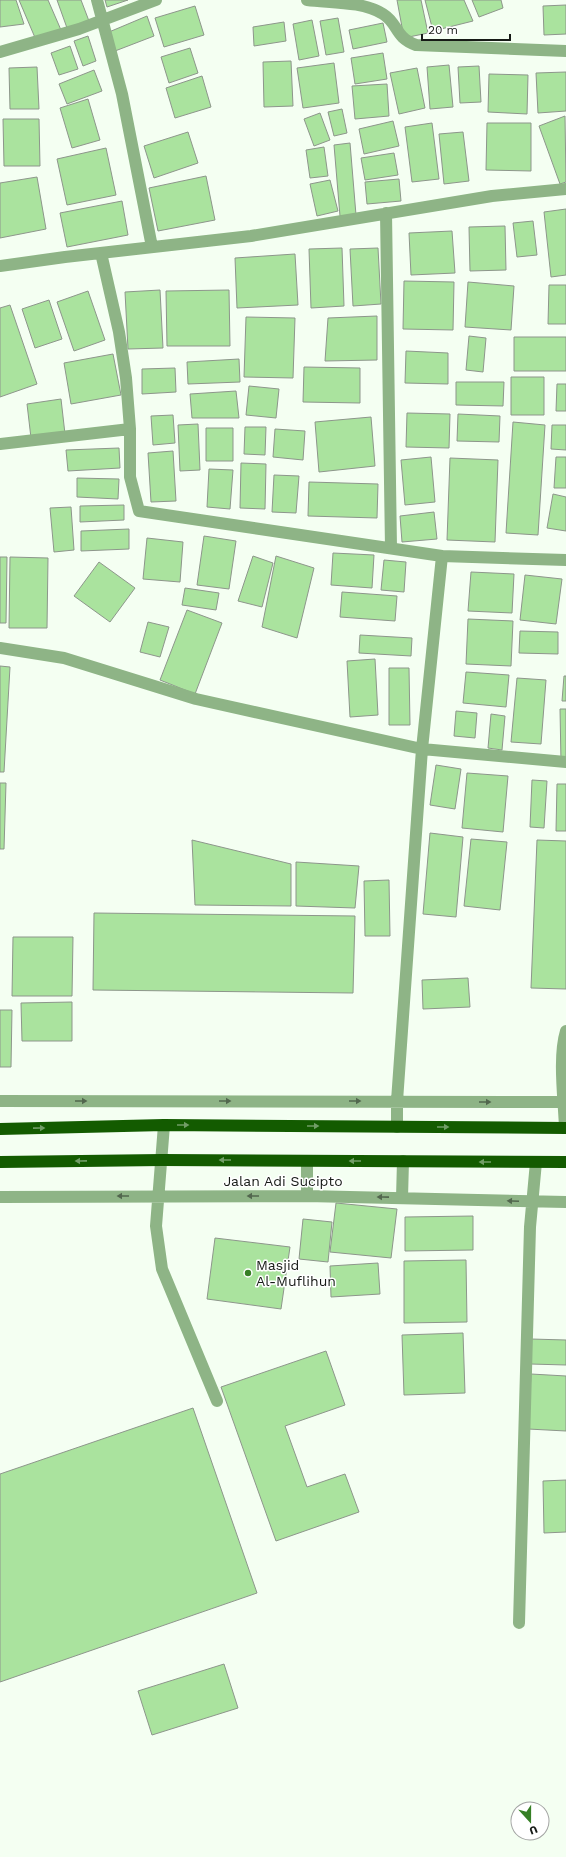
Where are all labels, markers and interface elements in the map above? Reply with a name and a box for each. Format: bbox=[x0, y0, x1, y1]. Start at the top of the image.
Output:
scale bar bbox=[422, 16, 510, 42]
text: 20 m bbox=[428, 23, 458, 37]
one-way arrow bbox=[75, 1098, 88, 1104]
one-way arrow bbox=[219, 1098, 232, 1104]
one-way arrow bbox=[349, 1098, 362, 1104]
one-way arrow bbox=[479, 1099, 492, 1105]
one-way arrow bbox=[177, 1122, 190, 1128]
one-way arrow bbox=[307, 1123, 320, 1129]
one-way arrow bbox=[437, 1124, 450, 1130]
one-way arrow bbox=[33, 1125, 46, 1131]
one-way arrow bbox=[218, 1157, 231, 1163]
one-way arrow bbox=[74, 1158, 87, 1164]
one-way arrow bbox=[348, 1158, 361, 1164]
one-way arrow bbox=[478, 1159, 491, 1165]
street label: Jalan Adi Sucipto bbox=[223, 1173, 343, 1189]
one-way arrow bbox=[116, 1193, 129, 1199]
one-way arrow bbox=[246, 1193, 259, 1199]
one-way arrow bbox=[376, 1194, 389, 1200]
one-way arrow bbox=[506, 1198, 519, 1204]
place label: Masjid Al-Muflihun bbox=[256, 1257, 336, 1289]
marker: Masjid Al-Muflihun bbox=[243, 1268, 253, 1278]
north arrow bbox=[510, 1801, 550, 1841]
text: U bbox=[527, 1822, 539, 1837]

